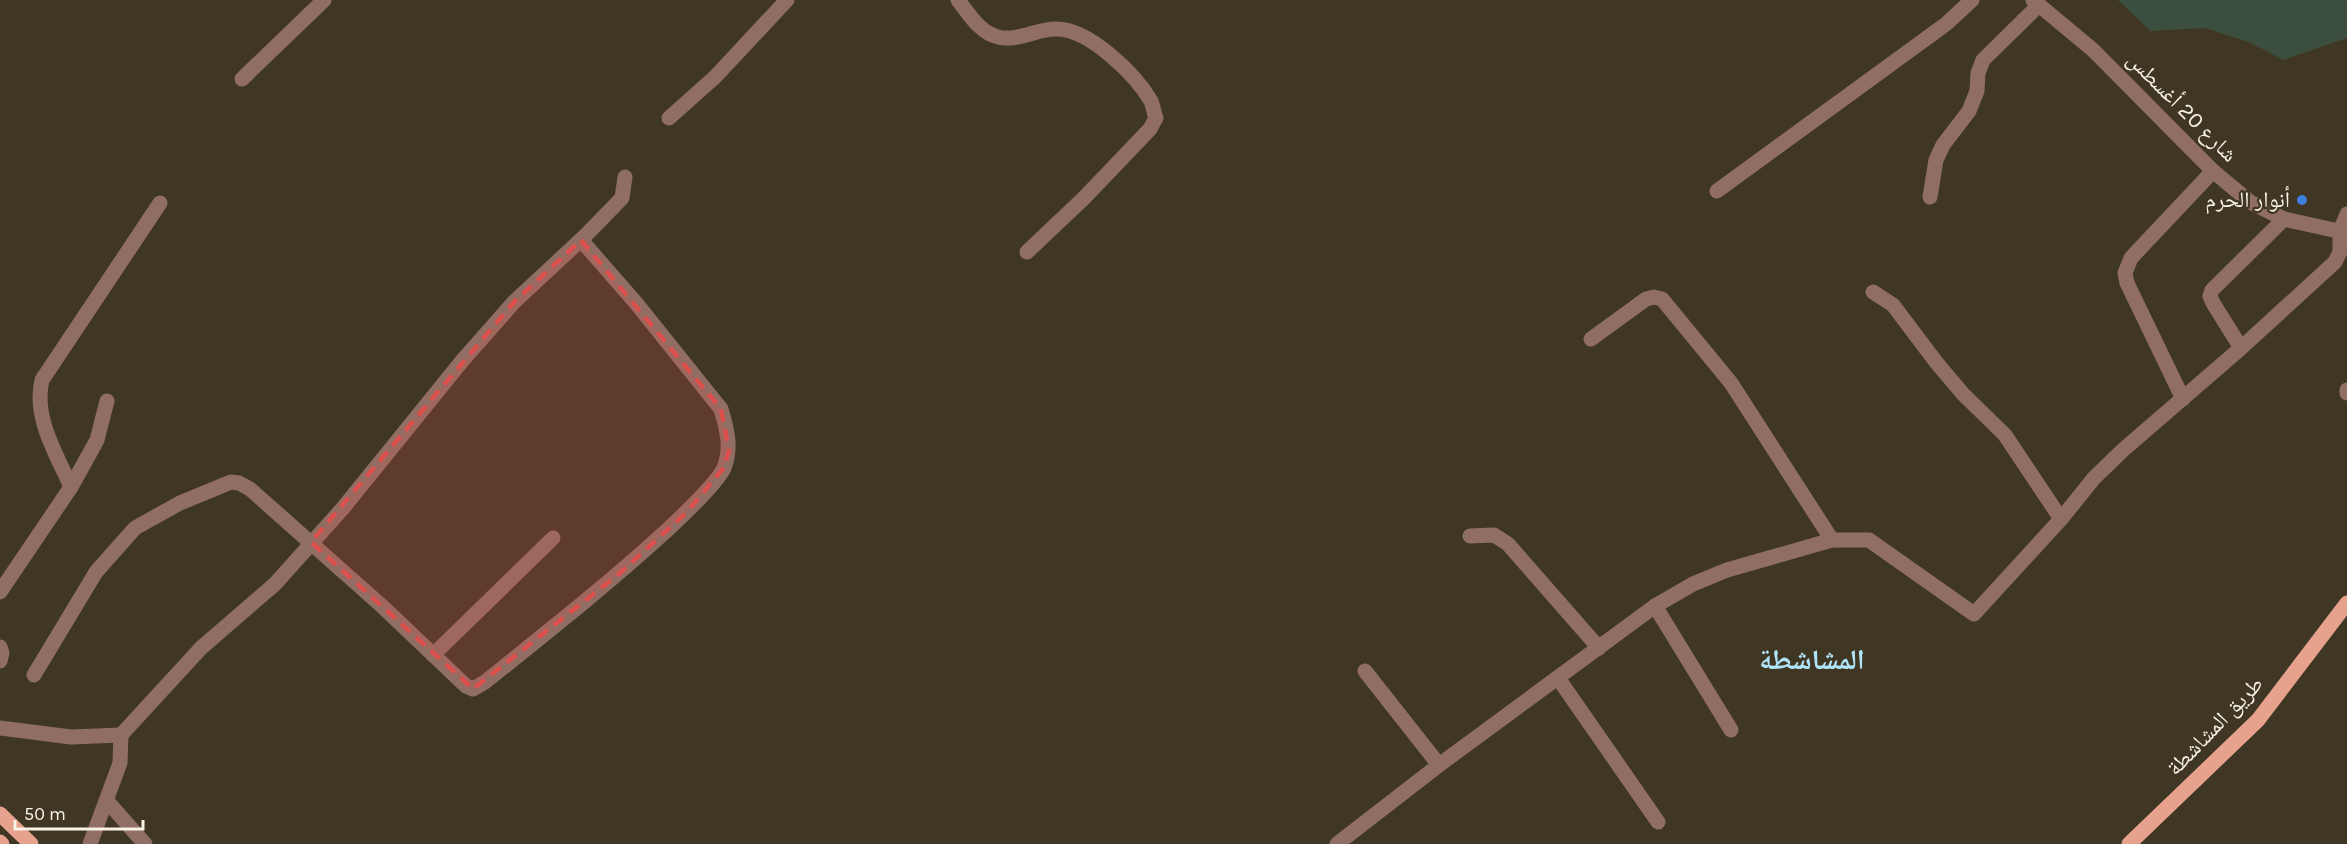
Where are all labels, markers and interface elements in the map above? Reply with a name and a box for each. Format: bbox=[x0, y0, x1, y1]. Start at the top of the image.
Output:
street label: شارع 20 أغسطس bbox=[2121, 46, 2243, 168]
place label: أنوار الحرم bbox=[2205, 186, 2290, 214]
marker: أنوار الحرم bbox=[2295, 193, 2309, 207]
district label: المشاشطة bbox=[1759, 643, 1865, 676]
street label: طريق المشاشطة bbox=[2161, 671, 2269, 781]
scale bar bbox=[15, 793, 142, 831]
text: 50 m bbox=[24, 803, 66, 825]

